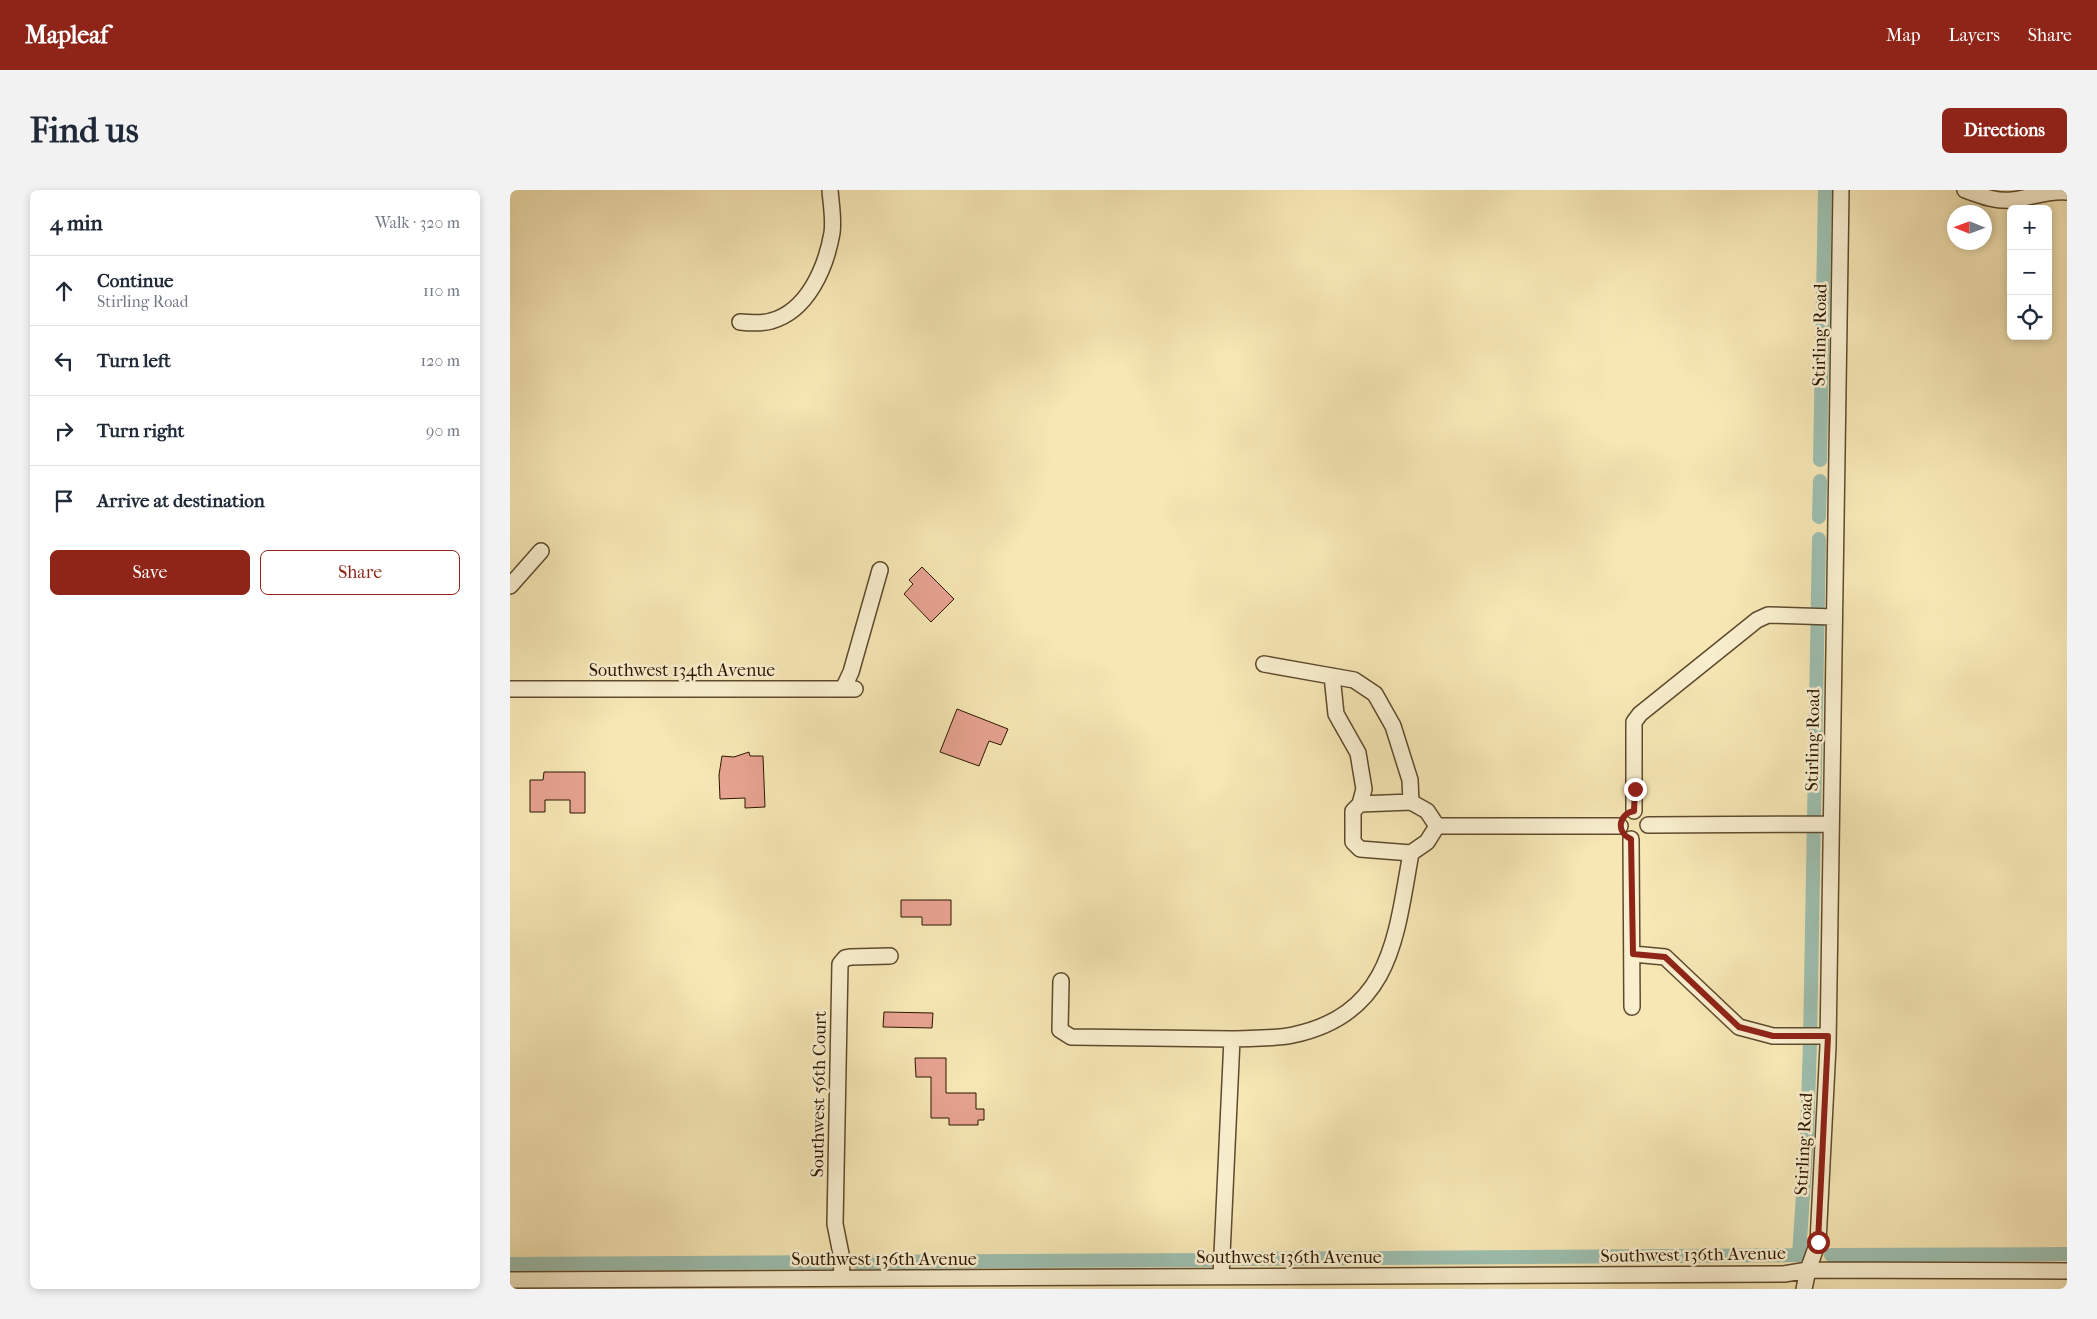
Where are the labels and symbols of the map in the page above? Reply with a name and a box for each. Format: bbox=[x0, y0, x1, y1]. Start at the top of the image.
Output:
north arrow bbox=[1947, 205, 1992, 250]
street label: Stirling Road bbox=[1809, 283, 1831, 387]
street label: Southwest 134th Avenue bbox=[589, 660, 775, 681]
street label: Stirling Road bbox=[1802, 688, 1824, 792]
route end bbox=[1624, 778, 1647, 801]
street label: Southwest 56th Court bbox=[807, 1010, 831, 1178]
street label: Stirling Road bbox=[1791, 1092, 1817, 1196]
route start bbox=[1807, 1231, 1830, 1254]
street label: Southwest 136th Avenue bbox=[1600, 1243, 1786, 1267]
street label: Southwest 136th Avenue bbox=[1196, 1247, 1382, 1268]
street label: Southwest 136th Avenue bbox=[791, 1249, 977, 1270]

